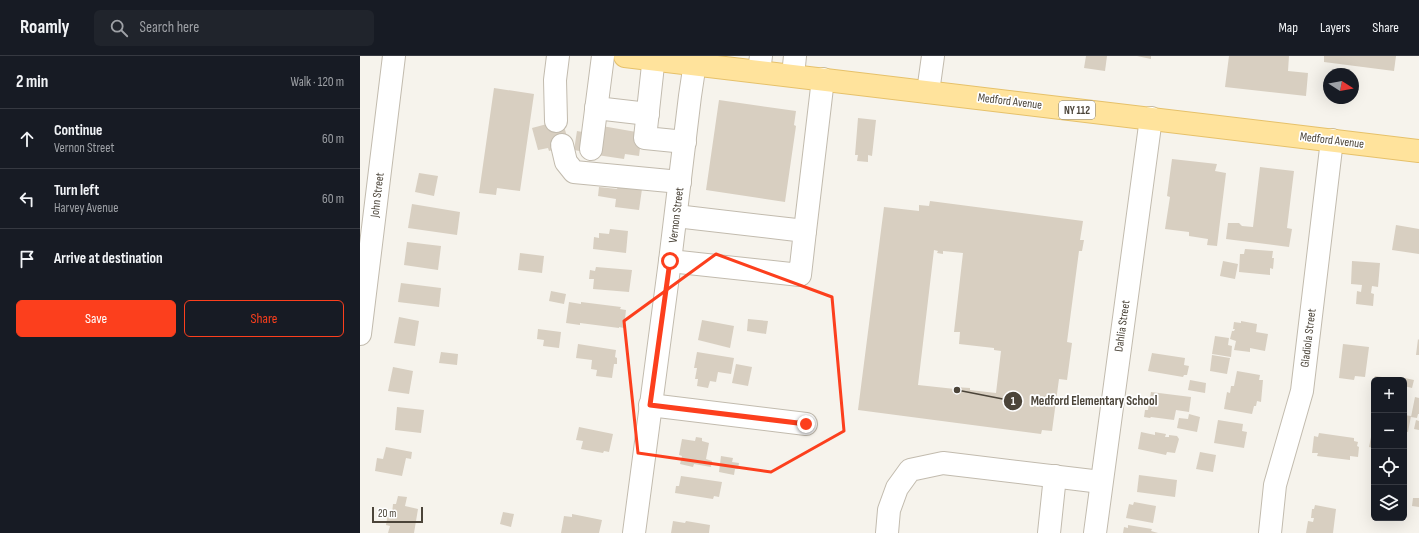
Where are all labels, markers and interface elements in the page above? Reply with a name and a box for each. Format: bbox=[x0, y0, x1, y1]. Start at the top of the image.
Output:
search box bbox=[94, 10, 374, 46]
text: Roamly bbox=[20, 16, 70, 39]
icon: search bbox=[108, 17, 130, 39]
text: Search here bbox=[140, 18, 199, 37]
text: Map bbox=[1278, 19, 1298, 36]
text: Layers bbox=[1320, 19, 1350, 36]
text: Share bbox=[1372, 19, 1399, 36]
north arrow bbox=[1323, 68, 1359, 104]
text: 2 min bbox=[16, 72, 48, 92]
text: Walk · 120 m bbox=[291, 74, 344, 90]
street label: Medford Avenue bbox=[977, 90, 1043, 113]
road number: NY 112 bbox=[1059, 101, 1095, 119]
text: Continue bbox=[54, 121, 103, 140]
icon: ahead bbox=[16, 128, 38, 150]
street label: Medford Avenue bbox=[1299, 129, 1365, 152]
text: 60 m bbox=[322, 131, 344, 147]
text: Vernon Street bbox=[54, 140, 114, 156]
street label: John Street bbox=[367, 172, 388, 219]
text: Turn left bbox=[54, 181, 99, 200]
street label: Vernon Street bbox=[666, 186, 687, 244]
icon: left bbox=[16, 188, 38, 210]
text: 60 m bbox=[322, 191, 344, 207]
text: Harvey Avenue bbox=[54, 200, 118, 216]
icon: arrive bbox=[16, 248, 38, 270]
text: Arrive at destination bbox=[54, 249, 163, 268]
route start bbox=[661, 252, 679, 270]
street label: Dahlia Street bbox=[1111, 299, 1134, 353]
button: Save bbox=[16, 300, 176, 337]
button: Share bbox=[184, 300, 344, 337]
street label: Gladiola Street bbox=[1297, 307, 1320, 368]
map controls bbox=[1371, 377, 1407, 521]
button: + bbox=[1371, 377, 1407, 413]
callout: Medford Elementary School bbox=[1003, 388, 1166, 413]
text: Medford Elementary School bbox=[1031, 393, 1158, 409]
text: 1 bbox=[1011, 394, 1016, 409]
button: − bbox=[1371, 413, 1407, 449]
route end bbox=[797, 415, 815, 433]
button: locate bbox=[1371, 449, 1407, 485]
button: layers bbox=[1371, 485, 1407, 521]
scale bar bbox=[372, 505, 423, 524]
text: 20 m bbox=[378, 507, 396, 520]

